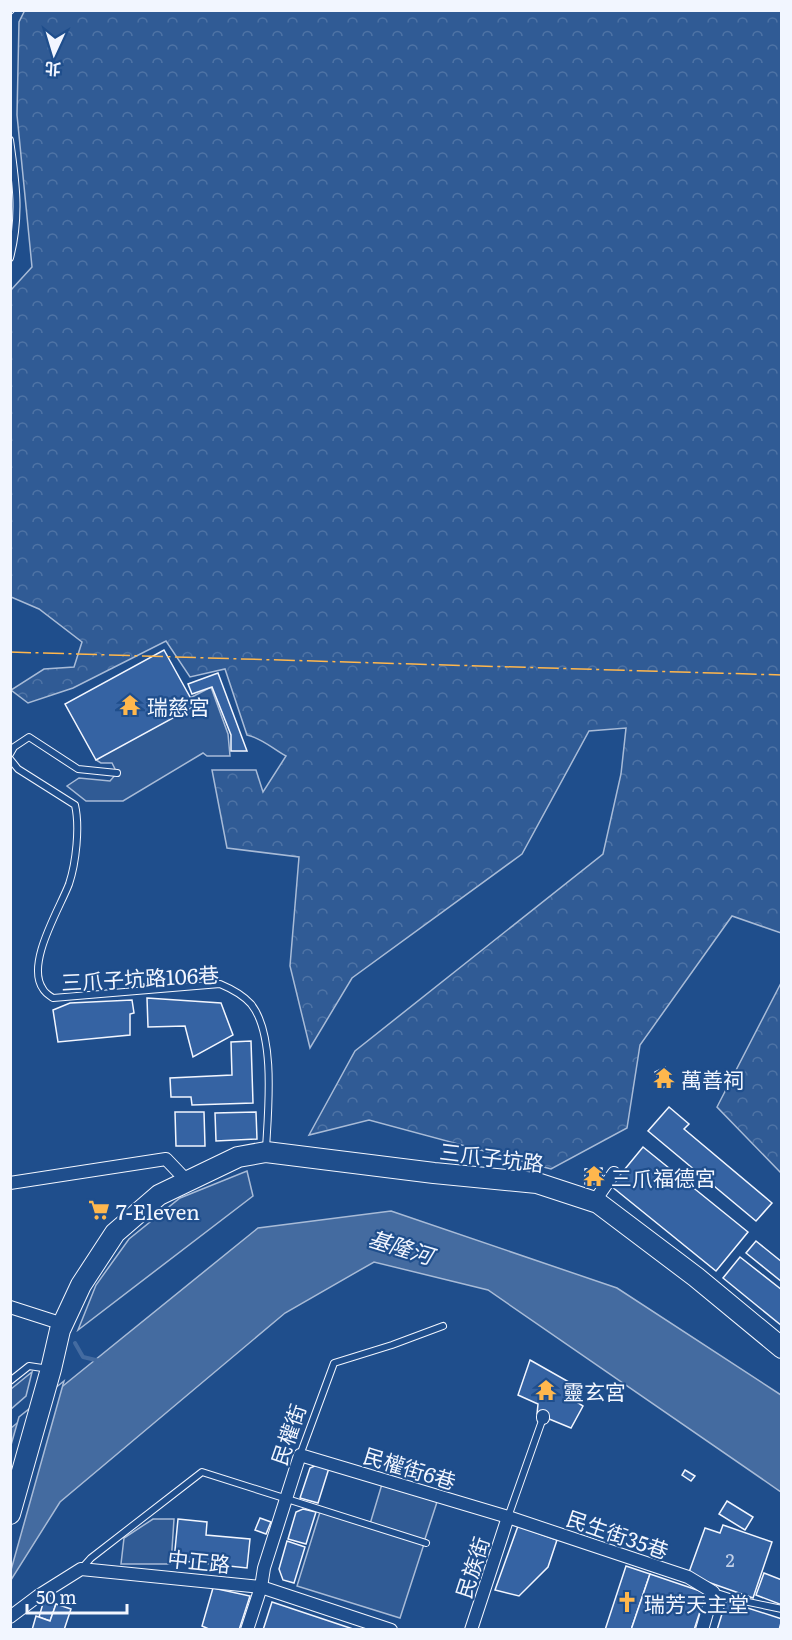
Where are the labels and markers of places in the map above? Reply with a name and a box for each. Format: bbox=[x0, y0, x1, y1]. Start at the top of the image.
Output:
place label: 瑞慈宮 bbox=[147, 690, 210, 721]
temple icon: 瑞慈宮 bbox=[118, 693, 142, 717]
place label: 萬善祠 bbox=[681, 1063, 744, 1094]
temple icon: 萬善祠 bbox=[652, 1066, 676, 1090]
place label: 三爪福德宮 bbox=[611, 1161, 716, 1192]
temple icon: 三爪福德宮 bbox=[582, 1164, 606, 1188]
place label: 7-Eleven bbox=[116, 1195, 200, 1226]
supermarket icon: 7-Eleven bbox=[87, 1198, 111, 1222]
place label: 靈玄宮 bbox=[563, 1375, 626, 1406]
temple icon: 靈玄宮 bbox=[534, 1378, 558, 1402]
place label: 瑞芳天主堂 bbox=[644, 1587, 749, 1618]
church icon: 瑞芳天主堂 bbox=[615, 1590, 639, 1614]

